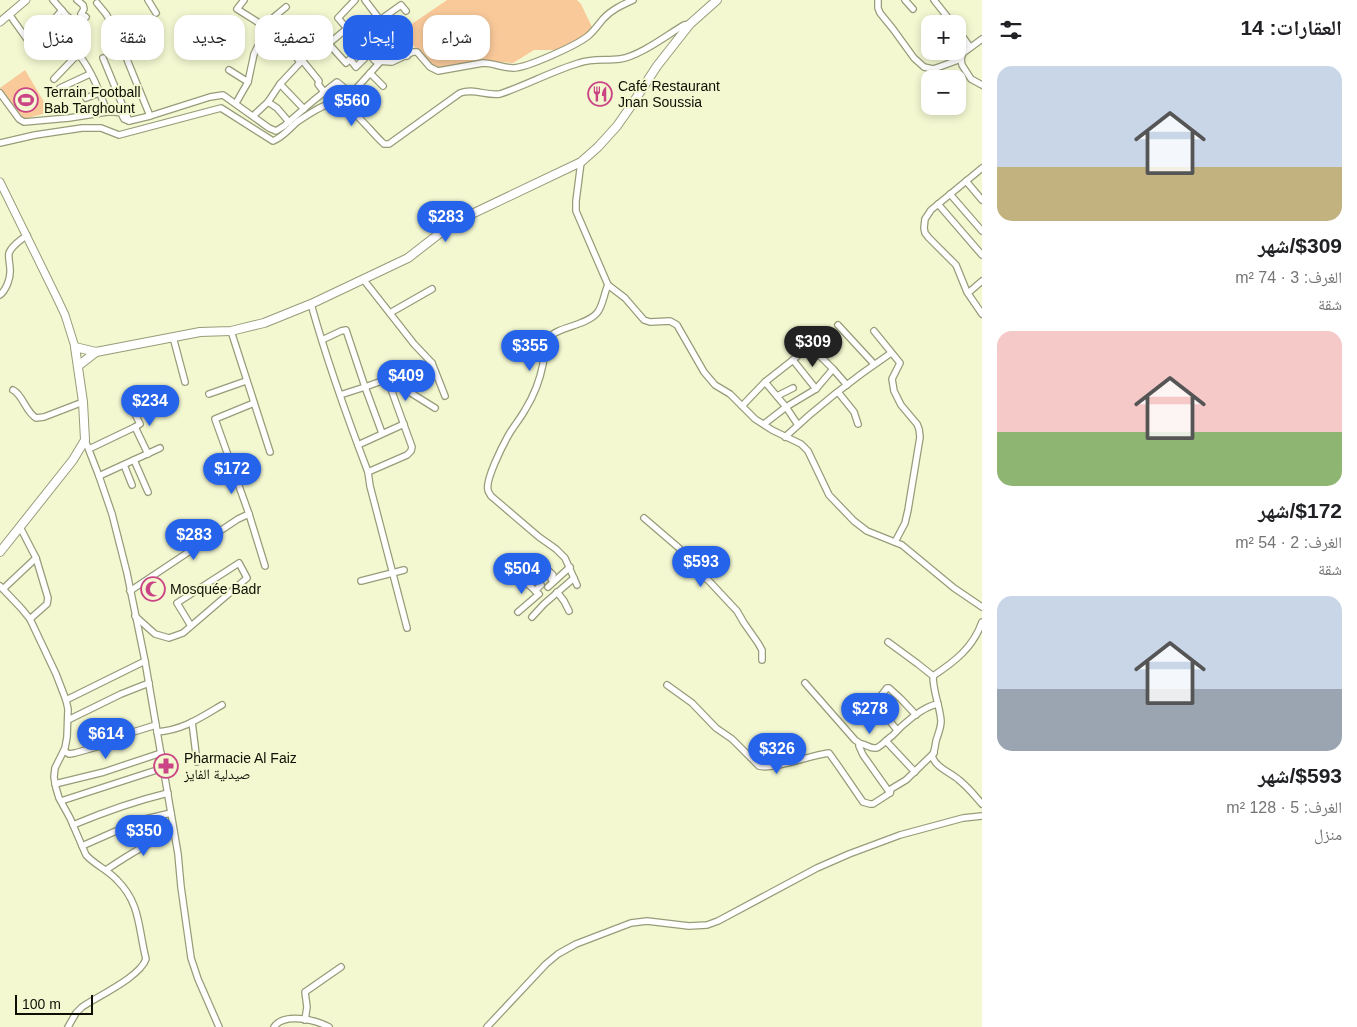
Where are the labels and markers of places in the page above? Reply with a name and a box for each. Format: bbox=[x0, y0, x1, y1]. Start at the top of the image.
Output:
place label: Café Restaurant Jnan Soussia bbox=[618, 78, 720, 110]
restaurant icon: Café Restaurant Jnan Soussia bbox=[587, 81, 613, 107]
place label: Terrain Football Bab Targhount bbox=[44, 84, 141, 116]
pin: $560 bbox=[322, 84, 382, 127]
sports icon: Terrain Football Bab Targhount bbox=[13, 87, 39, 113]
pin: $283 bbox=[416, 200, 476, 243]
pin: $309 bbox=[783, 326, 843, 368]
pin: $355 bbox=[500, 330, 560, 372]
pin: $409 bbox=[376, 360, 436, 402]
pin: $234 bbox=[120, 384, 180, 427]
pin: $172 bbox=[202, 452, 262, 495]
pin: $283 bbox=[164, 518, 224, 561]
pin: $593 bbox=[671, 546, 731, 588]
pin: $504 bbox=[492, 552, 552, 595]
mosque icon: Mosquée Badr bbox=[140, 576, 166, 602]
place label: Mosquée Badr bbox=[170, 581, 261, 597]
pin: $278 bbox=[840, 692, 900, 735]
pin: $614 bbox=[76, 718, 136, 760]
pin: $326 bbox=[747, 732, 807, 775]
place label: Pharmacie Al Faiz صيدلية الفايز bbox=[183, 750, 297, 783]
pharmacy icon: Pharmacie Al Faiz صيدلية الفايز bbox=[153, 753, 179, 779]
pin: $350 bbox=[114, 814, 174, 857]

